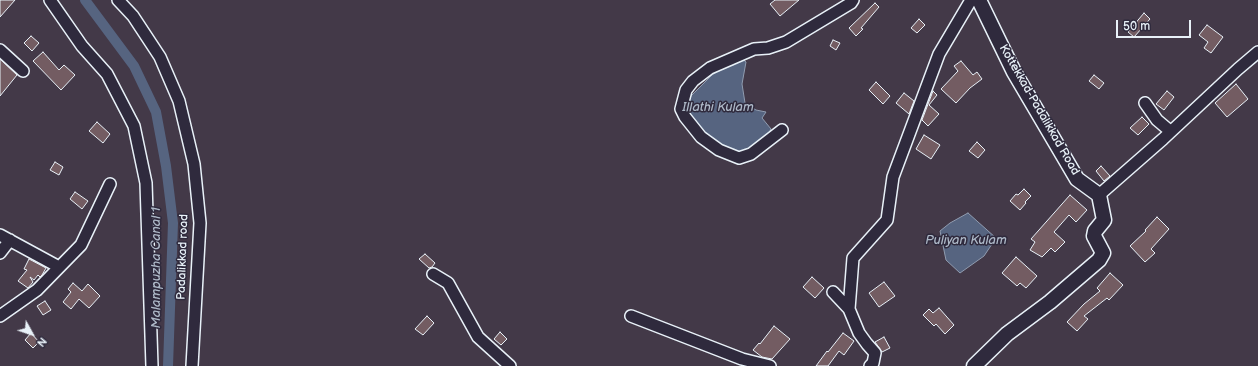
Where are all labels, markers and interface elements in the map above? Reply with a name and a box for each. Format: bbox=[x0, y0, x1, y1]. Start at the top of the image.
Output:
scale bar bbox=[1118, 12, 1193, 38]
text: 50 m bbox=[1123, 19, 1150, 34]
street label: Kottekkad-Padalikkad Road bbox=[996, 42, 1082, 178]
water label: Illathi Kulam bbox=[682, 100, 754, 116]
water label: Malampuzha Canal 1 bbox=[149, 207, 165, 329]
street label: Padalikkad road bbox=[174, 214, 192, 300]
water label: Puliyan Kulam bbox=[925, 233, 1007, 249]
north arrow bbox=[12, 314, 52, 354]
text: N bbox=[34, 335, 49, 349]

